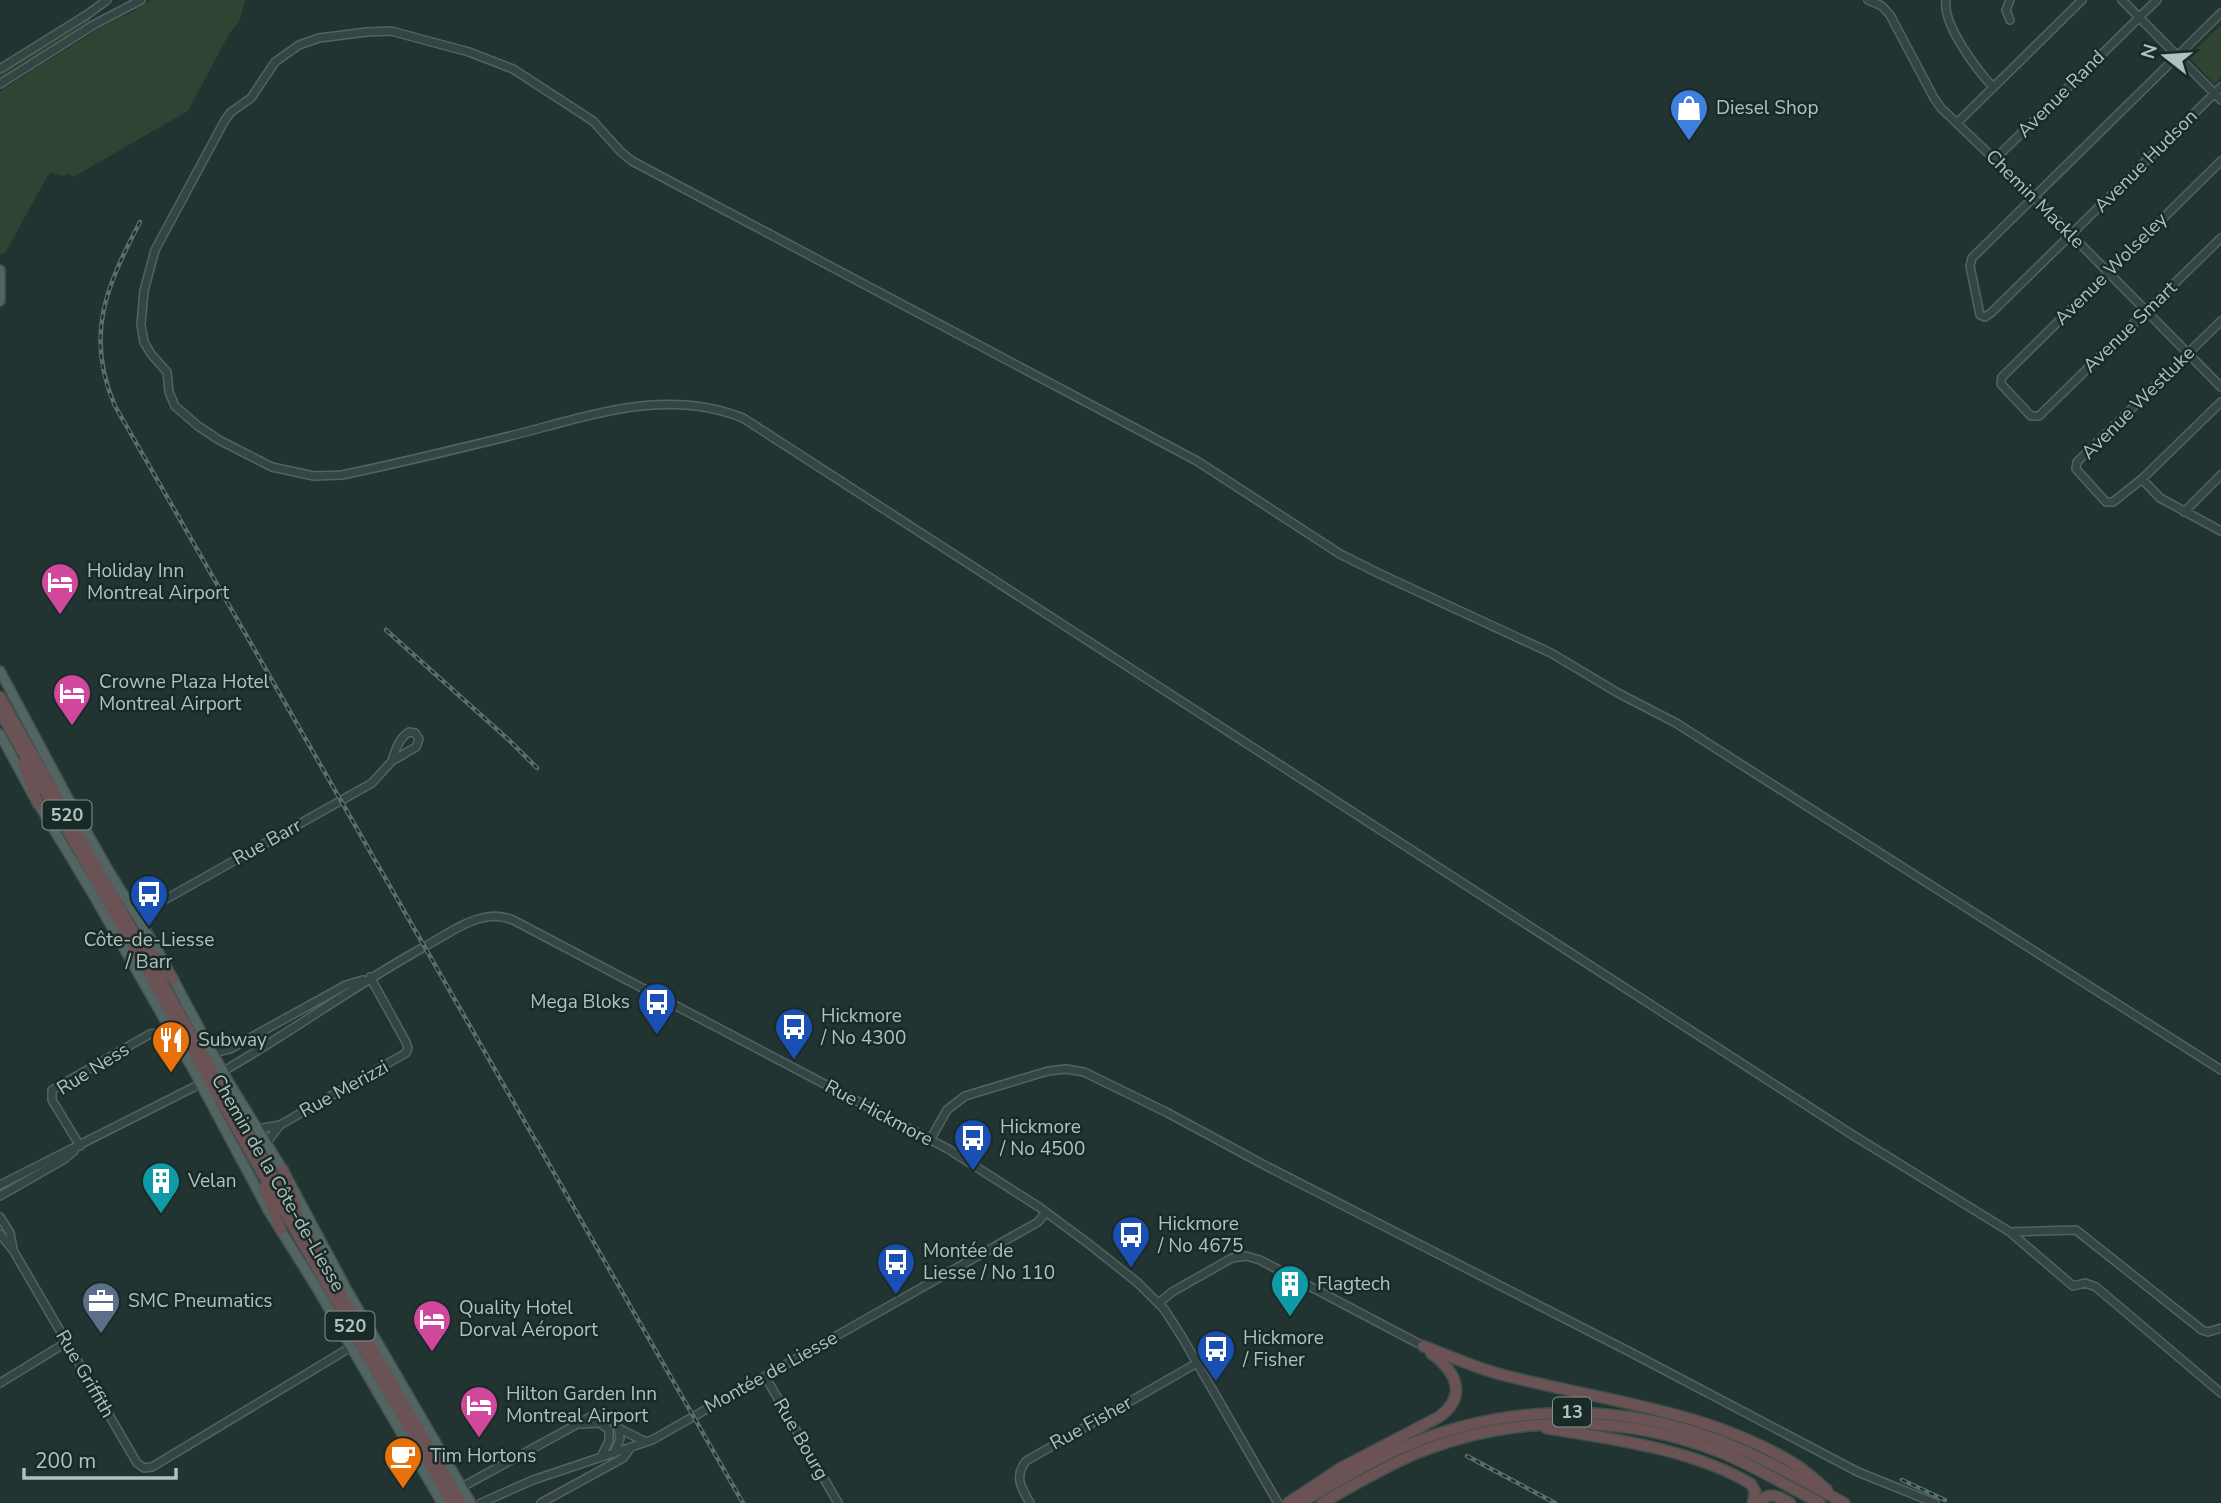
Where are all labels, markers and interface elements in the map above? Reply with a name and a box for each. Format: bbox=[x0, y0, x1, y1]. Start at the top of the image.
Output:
north arrow bbox=[2130, 21, 2200, 91]
text: N bbox=[2135, 41, 2164, 62]
street label: Avenue Rand bbox=[2011, 44, 2111, 144]
shop icon: Diesel Shop bbox=[1668, 87, 1710, 142]
place label: Diesel Shop bbox=[1716, 95, 1819, 121]
street label: Avenue Hudson bbox=[2089, 104, 2203, 218]
street label: Chemin Mackle bbox=[1980, 144, 2090, 254]
street label: Avenue Wolseley bbox=[2049, 207, 2173, 331]
street label: Avenue Smart bbox=[2077, 275, 2183, 379]
street label: Avenue Westluke bbox=[2075, 340, 2201, 466]
place label: Holiday Inn Montreal Airport bbox=[87, 558, 230, 606]
hotel icon: Holiday Inn Montreal Airport bbox=[39, 561, 81, 616]
place label: Crowne Plaza Hotel Montreal Airport bbox=[99, 669, 270, 717]
hotel icon: Crowne Plaza Hotel Montreal Airport bbox=[51, 672, 93, 727]
road number: 520 bbox=[42, 800, 92, 830]
street label: Rue Barr bbox=[228, 812, 306, 872]
bus stop icon: Côte-de-Liesse / Barr bbox=[128, 873, 170, 928]
place label: Côte-de-Liesse / Barr bbox=[84, 927, 214, 975]
bus stop icon: Mega Bloks bbox=[636, 981, 678, 1036]
place label: Mega Bloks bbox=[530, 989, 630, 1015]
place label: Hickmore / No 4300 bbox=[820, 1003, 906, 1051]
bus stop icon: Hickmore / No 4300 bbox=[773, 1006, 815, 1061]
restaurant icon: Subway bbox=[150, 1019, 192, 1074]
place label: Subway bbox=[198, 1027, 267, 1053]
street label: Rue Ness bbox=[52, 1037, 134, 1101]
street label: Rue Merizzi bbox=[295, 1054, 393, 1124]
street label: Chemin de la Côte-de-Liesse bbox=[205, 1069, 351, 1297]
street label: Rue Hickmore bbox=[820, 1074, 938, 1152]
place label: Hickmore / No 4500 bbox=[999, 1114, 1085, 1162]
bus stop icon: Hickmore / No 4500 bbox=[952, 1117, 994, 1172]
building icon: Velan bbox=[140, 1160, 182, 1215]
place label: Velan bbox=[187, 1168, 237, 1194]
place label: Hickmore / No 4675 bbox=[1157, 1211, 1243, 1259]
bus stop icon: Hickmore / No 4675 bbox=[1110, 1214, 1152, 1269]
place label: Montée de Liesse / No 110 bbox=[923, 1238, 1055, 1286]
bus stop icon: Montée de Liesse / No 110 bbox=[875, 1241, 917, 1296]
building icon: Flagtech bbox=[1269, 1263, 1311, 1318]
place label: Flagtech bbox=[1317, 1271, 1391, 1297]
office icon: SMC Pneumatics bbox=[80, 1280, 122, 1335]
place label: SMC Pneumatics bbox=[128, 1288, 272, 1314]
place label: Quality Hotel Dorval Aéroport bbox=[459, 1295, 598, 1343]
hotel icon: Quality Hotel Dorval Aéroport bbox=[411, 1298, 453, 1353]
road number: 520 bbox=[326, 1311, 374, 1340]
street label: Rue Griffith bbox=[49, 1325, 121, 1423]
street label: Montée de Liesse bbox=[700, 1325, 842, 1419]
place label: Hickmore / Fisher bbox=[1242, 1325, 1324, 1373]
bus stop icon: Hickmore / Fisher bbox=[1195, 1328, 1237, 1383]
place label: Hilton Garden Inn Montreal Airport bbox=[506, 1381, 657, 1429]
hotel icon: Hilton Garden Inn Montreal Airport bbox=[458, 1384, 500, 1439]
street label: Rue Fisher bbox=[1045, 1390, 1137, 1456]
street label: Rue Bourg bbox=[767, 1393, 835, 1485]
road number: 13 bbox=[1553, 1398, 1591, 1427]
cafe icon: Tim Hortons bbox=[382, 1435, 424, 1490]
scale bar bbox=[24, 1436, 177, 1480]
place label: Tim Hortons bbox=[430, 1443, 536, 1469]
text: 200 m bbox=[35, 1447, 96, 1475]

